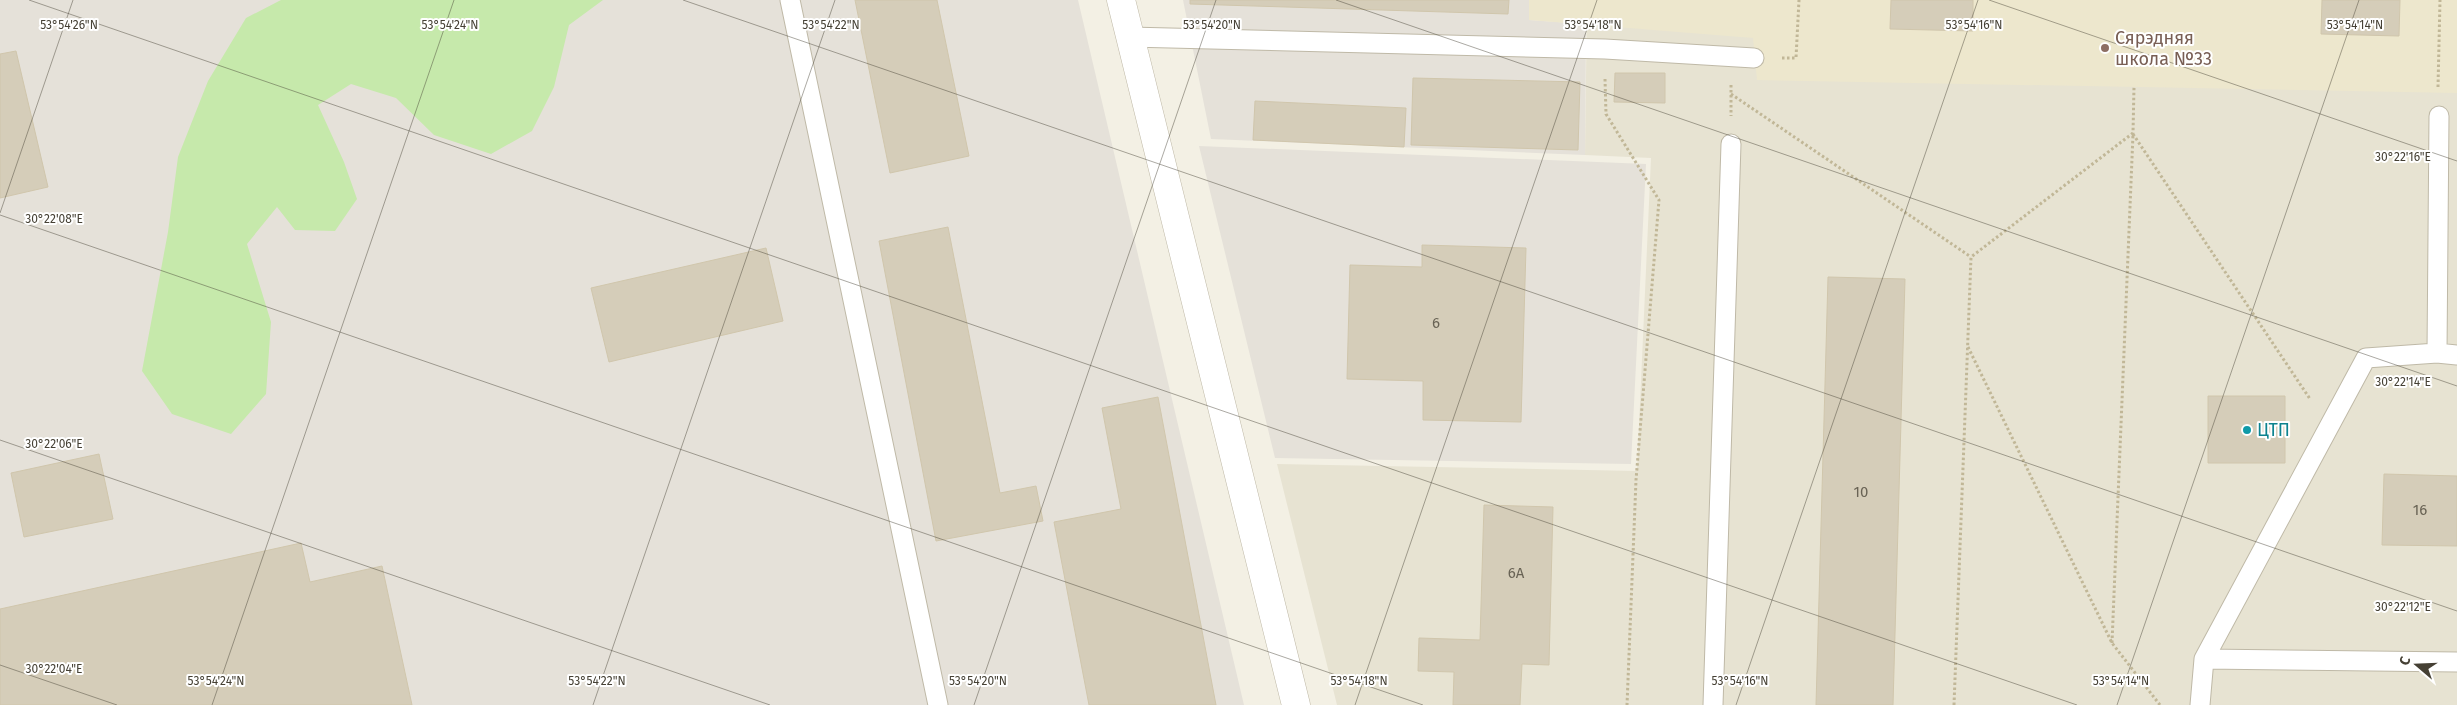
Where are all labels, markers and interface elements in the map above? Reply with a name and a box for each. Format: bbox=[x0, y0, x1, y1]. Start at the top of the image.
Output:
text: 53°54'26"N bbox=[40, 18, 98, 32]
text: 53°54'24"N bbox=[421, 18, 479, 32]
text: 53°54'22"N bbox=[802, 18, 860, 32]
text: 53°54'20"N bbox=[1183, 18, 1241, 32]
text: 53°54'18"N bbox=[1564, 18, 1622, 32]
text: 53°54'16"N bbox=[1946, 18, 2002, 32]
text: 53°54'14"N bbox=[2327, 18, 2383, 32]
place label: Сярэдняя школа №33 bbox=[2115, 27, 2212, 70]
marker: Сярэдняя школа №33 bbox=[2099, 42, 2111, 54]
text: 30°22'16"E bbox=[2375, 150, 2431, 164]
text: 30°22'08"E bbox=[25, 212, 83, 226]
house number: 6 bbox=[1432, 314, 1440, 332]
text: 30°22'14"E bbox=[2375, 375, 2431, 389]
place label: ЦТП bbox=[2257, 419, 2290, 441]
marker: ЦТП bbox=[2241, 424, 2253, 436]
text: 30°22'06"E bbox=[25, 437, 83, 451]
house number: 10 bbox=[1854, 483, 1868, 501]
house number: 16 bbox=[2413, 501, 2427, 519]
house number: 6А bbox=[1508, 564, 1525, 582]
text: 30°22'12"E bbox=[2375, 600, 2431, 614]
north arrow bbox=[2392, 640, 2442, 690]
text: С bbox=[2396, 654, 2415, 668]
text: 30°22'04"E bbox=[25, 662, 83, 676]
text: 53°54'24"N bbox=[187, 674, 245, 688]
text: 53°54'22"N bbox=[568, 674, 626, 688]
text: 53°54'20"N bbox=[949, 674, 1007, 688]
text: 53°54'18"N bbox=[1330, 674, 1388, 688]
text: 53°54'16"N bbox=[1712, 674, 1768, 688]
text: 53°54'14"N bbox=[2093, 674, 2149, 688]

